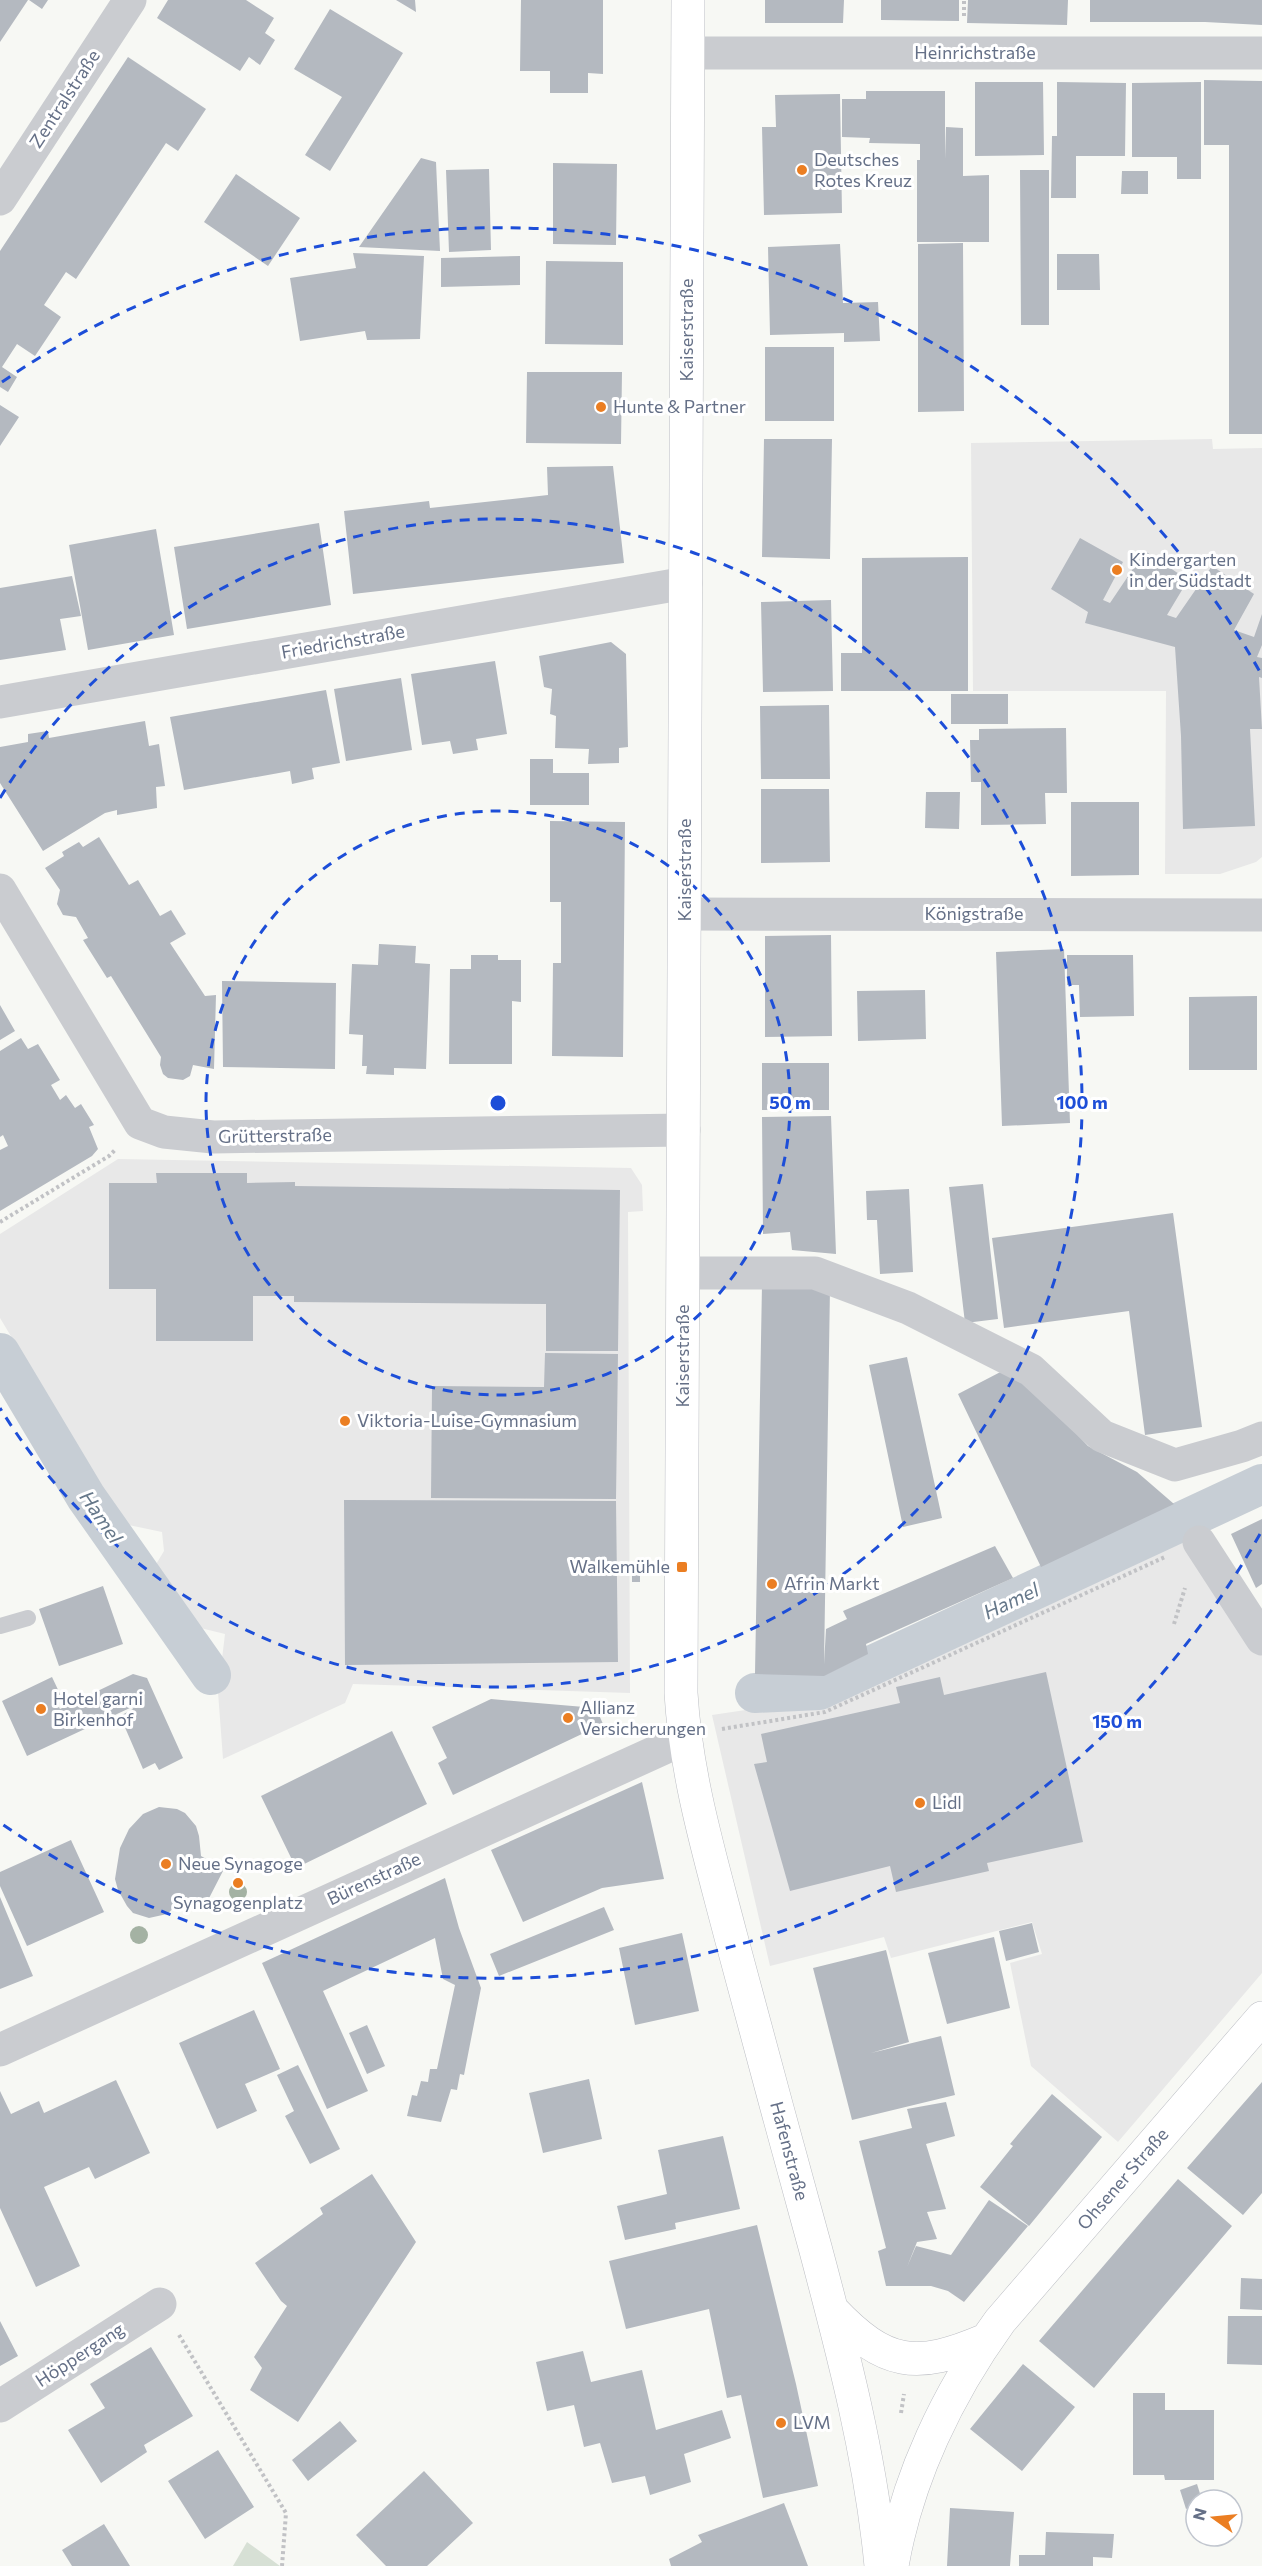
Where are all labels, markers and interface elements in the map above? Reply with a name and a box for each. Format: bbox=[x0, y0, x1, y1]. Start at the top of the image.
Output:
street label: Heinrichstraße bbox=[914, 41, 1036, 63]
street label: Zentralstraße bbox=[24, 45, 104, 152]
place label: Deutsches Rotes Kreuz bbox=[814, 148, 912, 191]
marker: Deutsches Rotes Kreuz bbox=[795, 163, 809, 177]
street label: Kaiserstraße bbox=[675, 278, 697, 382]
place label: Hunte & Partner bbox=[613, 395, 746, 417]
marker: Hunte & Partner bbox=[594, 400, 608, 414]
place label: Kindergarten in der Südstadt bbox=[1129, 548, 1252, 591]
marker: Kindergarten in der Südstadt bbox=[1110, 563, 1124, 577]
street label: Friedrichstraße bbox=[279, 619, 406, 663]
street label: Kaiserstraße bbox=[673, 818, 695, 922]
street label: Königstraße bbox=[924, 902, 1024, 924]
text: 50 m bbox=[769, 1091, 811, 1113]
text: 100 m bbox=[1056, 1091, 1108, 1113]
centre of rings bbox=[488, 1093, 508, 1113]
street label: Grütterstraße bbox=[218, 1123, 332, 1147]
street label: Kaiserstraße bbox=[671, 1304, 693, 1408]
place label: Viktoria-Luise-Gymnasium bbox=[357, 1409, 577, 1431]
marker: Viktoria-Luise-Gymnasium bbox=[338, 1414, 352, 1428]
water label: Hamel bbox=[76, 1485, 129, 1548]
place label: Walkemühle bbox=[570, 1555, 670, 1577]
marker: Walkemühle bbox=[675, 1560, 689, 1574]
place label: Afrin Markt bbox=[784, 1572, 880, 1594]
water label: Hamel bbox=[979, 1576, 1043, 1623]
marker: Afrin Markt bbox=[765, 1577, 779, 1591]
place label: Hotel garni Birkenhof bbox=[53, 1687, 143, 1730]
place label: Allianz Versicherungen bbox=[580, 1696, 706, 1739]
marker: Hotel garni Birkenhof bbox=[34, 1702, 48, 1716]
text: 150 m bbox=[1092, 1710, 1142, 1732]
marker: Allianz Versicherungen bbox=[561, 1711, 575, 1725]
place label: Lidl bbox=[932, 1791, 962, 1813]
marker: Lidl bbox=[913, 1796, 927, 1810]
street label: Bürenstraße bbox=[323, 1847, 424, 1909]
place label: Neue Synagoge bbox=[178, 1852, 303, 1874]
marker: Neue Synagoge bbox=[159, 1857, 173, 1871]
marker: Synagogenplatz bbox=[231, 1876, 245, 1890]
place label: Synagogenplatz bbox=[173, 1891, 303, 1913]
street label: Hafenstraße bbox=[766, 2099, 814, 2203]
street label: Ohsener Straße bbox=[1072, 2123, 1172, 2234]
street label: Höppergang bbox=[31, 2317, 128, 2391]
place label: LVM bbox=[793, 2411, 831, 2433]
marker: LVM bbox=[774, 2416, 788, 2430]
north arrow bbox=[1184, 2488, 1244, 2548]
text: N bbox=[1188, 2506, 1210, 2522]

